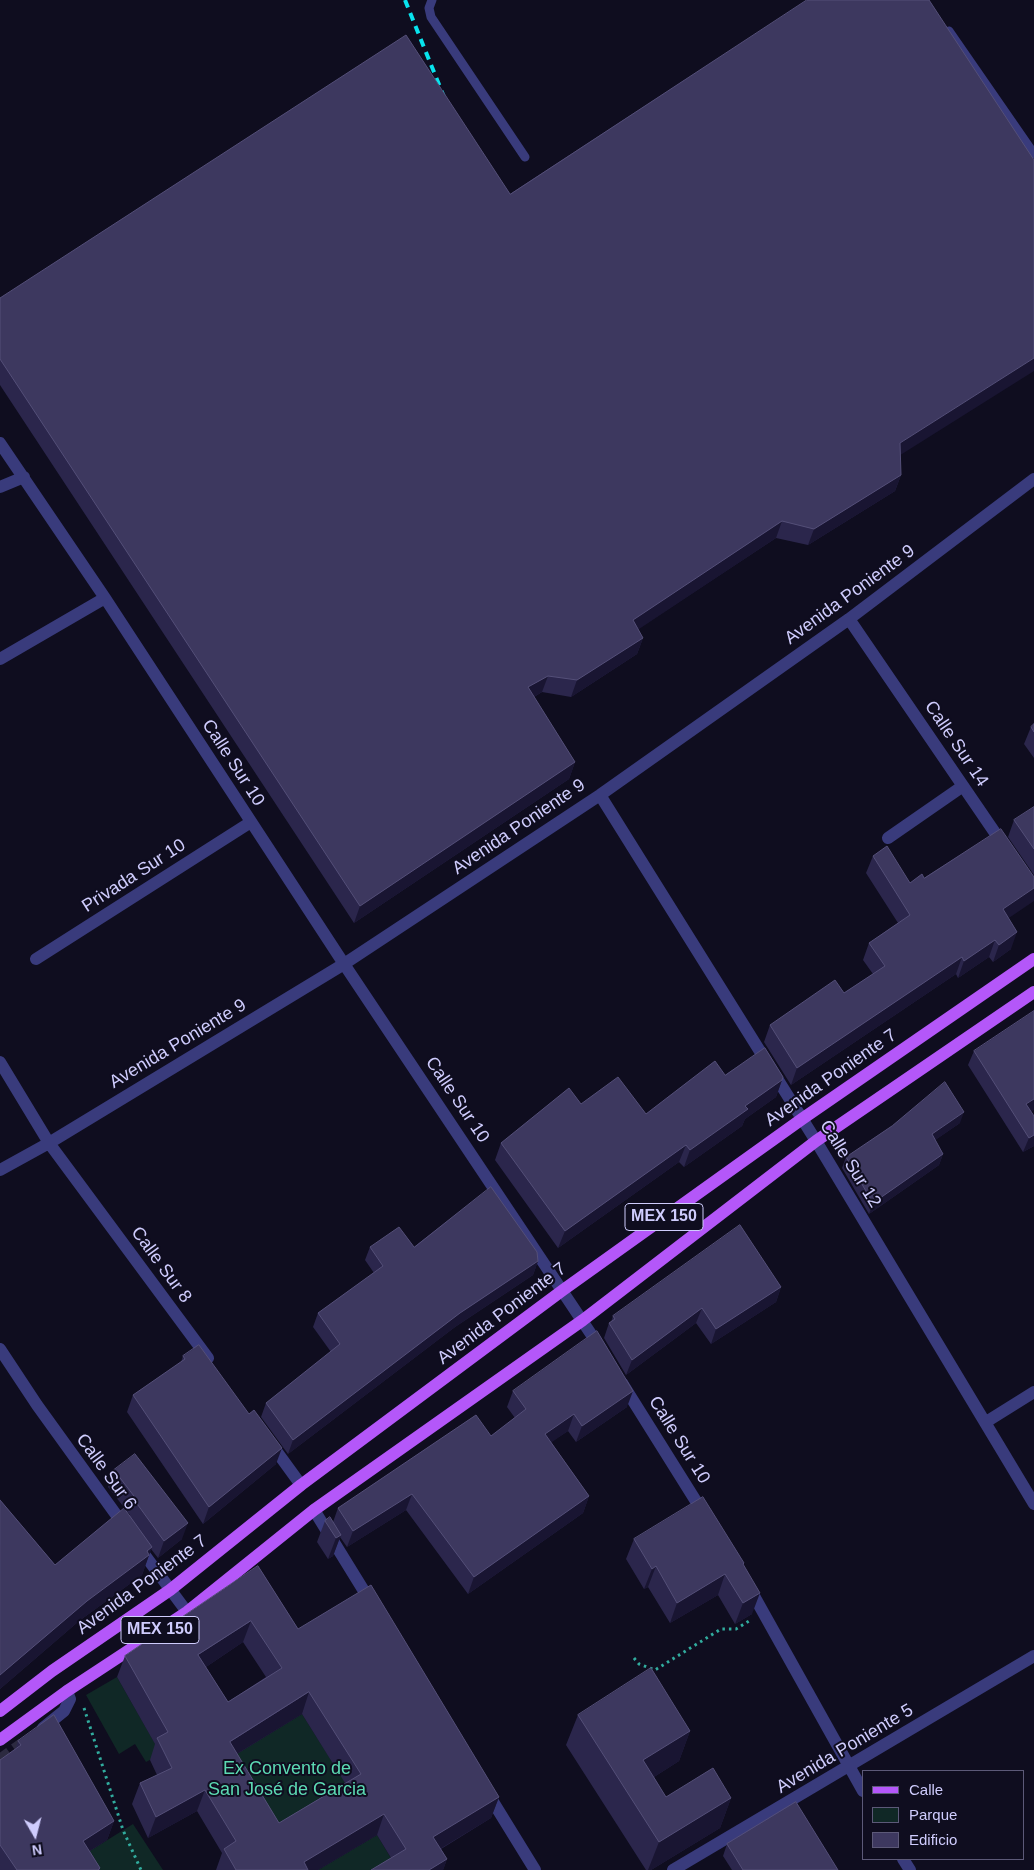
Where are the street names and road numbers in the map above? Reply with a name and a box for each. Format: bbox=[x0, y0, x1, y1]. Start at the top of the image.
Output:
street label: Avenida Poniente 9 bbox=[781, 540, 919, 650]
street label: Calle Sur 14 bbox=[919, 697, 993, 791]
street label: Calle Sur 10 bbox=[197, 716, 269, 810]
street label: Avenida Poniente 9 bbox=[448, 774, 590, 880]
street label: Privada Sur 10 bbox=[78, 835, 190, 917]
street label: Avenida Poniente 9 bbox=[106, 995, 250, 1093]
street label: Avenida Poniente 7 bbox=[761, 1024, 901, 1132]
street label: Calle Sur 10 bbox=[420, 1053, 494, 1147]
street label: Calle Sur 12 bbox=[815, 1116, 885, 1212]
road number: MEX 150 bbox=[625, 1204, 703, 1230]
street label: Calle Sur 8 bbox=[126, 1223, 196, 1307]
street label: Avenida Poniente 7 bbox=[433, 1258, 571, 1370]
street label: Calle Sur 10 bbox=[644, 1392, 714, 1488]
street label: Calle Sur 6 bbox=[71, 1430, 141, 1514]
street label: Avenida Poniente 7 bbox=[73, 1530, 211, 1640]
road number: MEX 150 bbox=[121, 1616, 199, 1644]
street label: Avenida Poniente 5 bbox=[773, 1700, 917, 1798]

